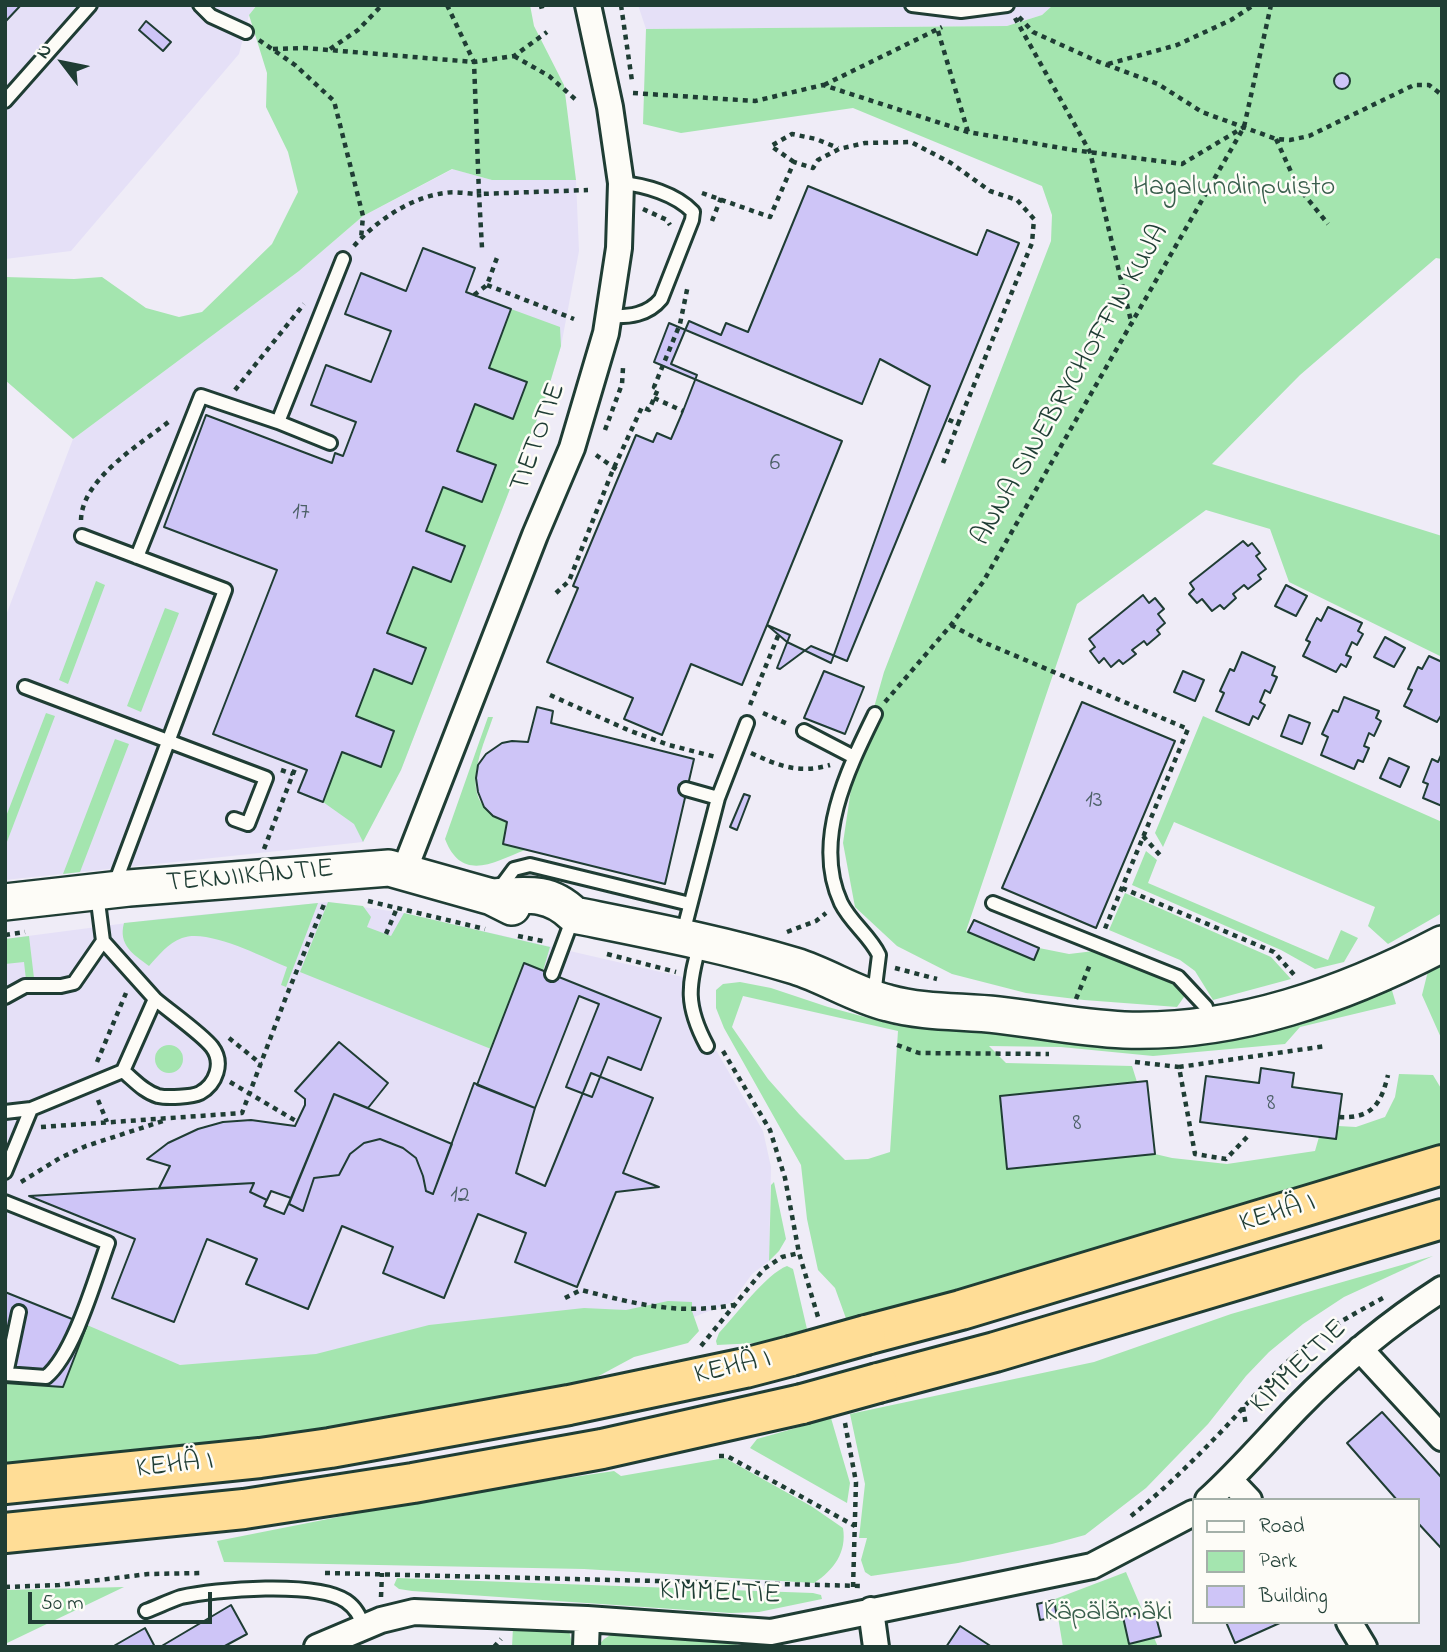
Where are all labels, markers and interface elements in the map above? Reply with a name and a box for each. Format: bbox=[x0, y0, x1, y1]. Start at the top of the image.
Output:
north arrow bbox=[28, 28, 98, 98]
text: N bbox=[30, 39, 60, 64]
park label: Hagalundinpuisto bbox=[1133, 172, 1335, 206]
street label: ANNA SINEBRYCHOFFIN KUJA bbox=[966, 219, 1178, 553]
street label: TIETOTIE bbox=[505, 379, 575, 497]
house number: 6 bbox=[770, 451, 780, 479]
house number: 17 bbox=[292, 500, 310, 528]
house number: 13 bbox=[1085, 788, 1103, 816]
street label: TEKNIIKANTIE bbox=[165, 854, 335, 902]
house number: 8 bbox=[1267, 1091, 1275, 1119]
house number: 8 bbox=[1073, 1111, 1081, 1139]
house number: 12 bbox=[450, 1183, 470, 1211]
street label: KEHÄ I bbox=[1236, 1188, 1320, 1242]
street label: KIMMELTIE bbox=[1245, 1314, 1355, 1422]
street label: KEHÄ I bbox=[691, 1344, 775, 1394]
street label: KEHÄ I bbox=[135, 1446, 215, 1488]
legend bbox=[1192, 1498, 1419, 1624]
text: Road bbox=[1259, 1512, 1305, 1542]
text: Park bbox=[1259, 1547, 1297, 1577]
street label: KIMMELTIE bbox=[659, 1576, 781, 1614]
scale bar bbox=[32, 1578, 215, 1622]
text: Building bbox=[1259, 1582, 1328, 1612]
text: 50 m bbox=[41, 1589, 84, 1619]
park label: Käpälämäki bbox=[1043, 1597, 1173, 1631]

